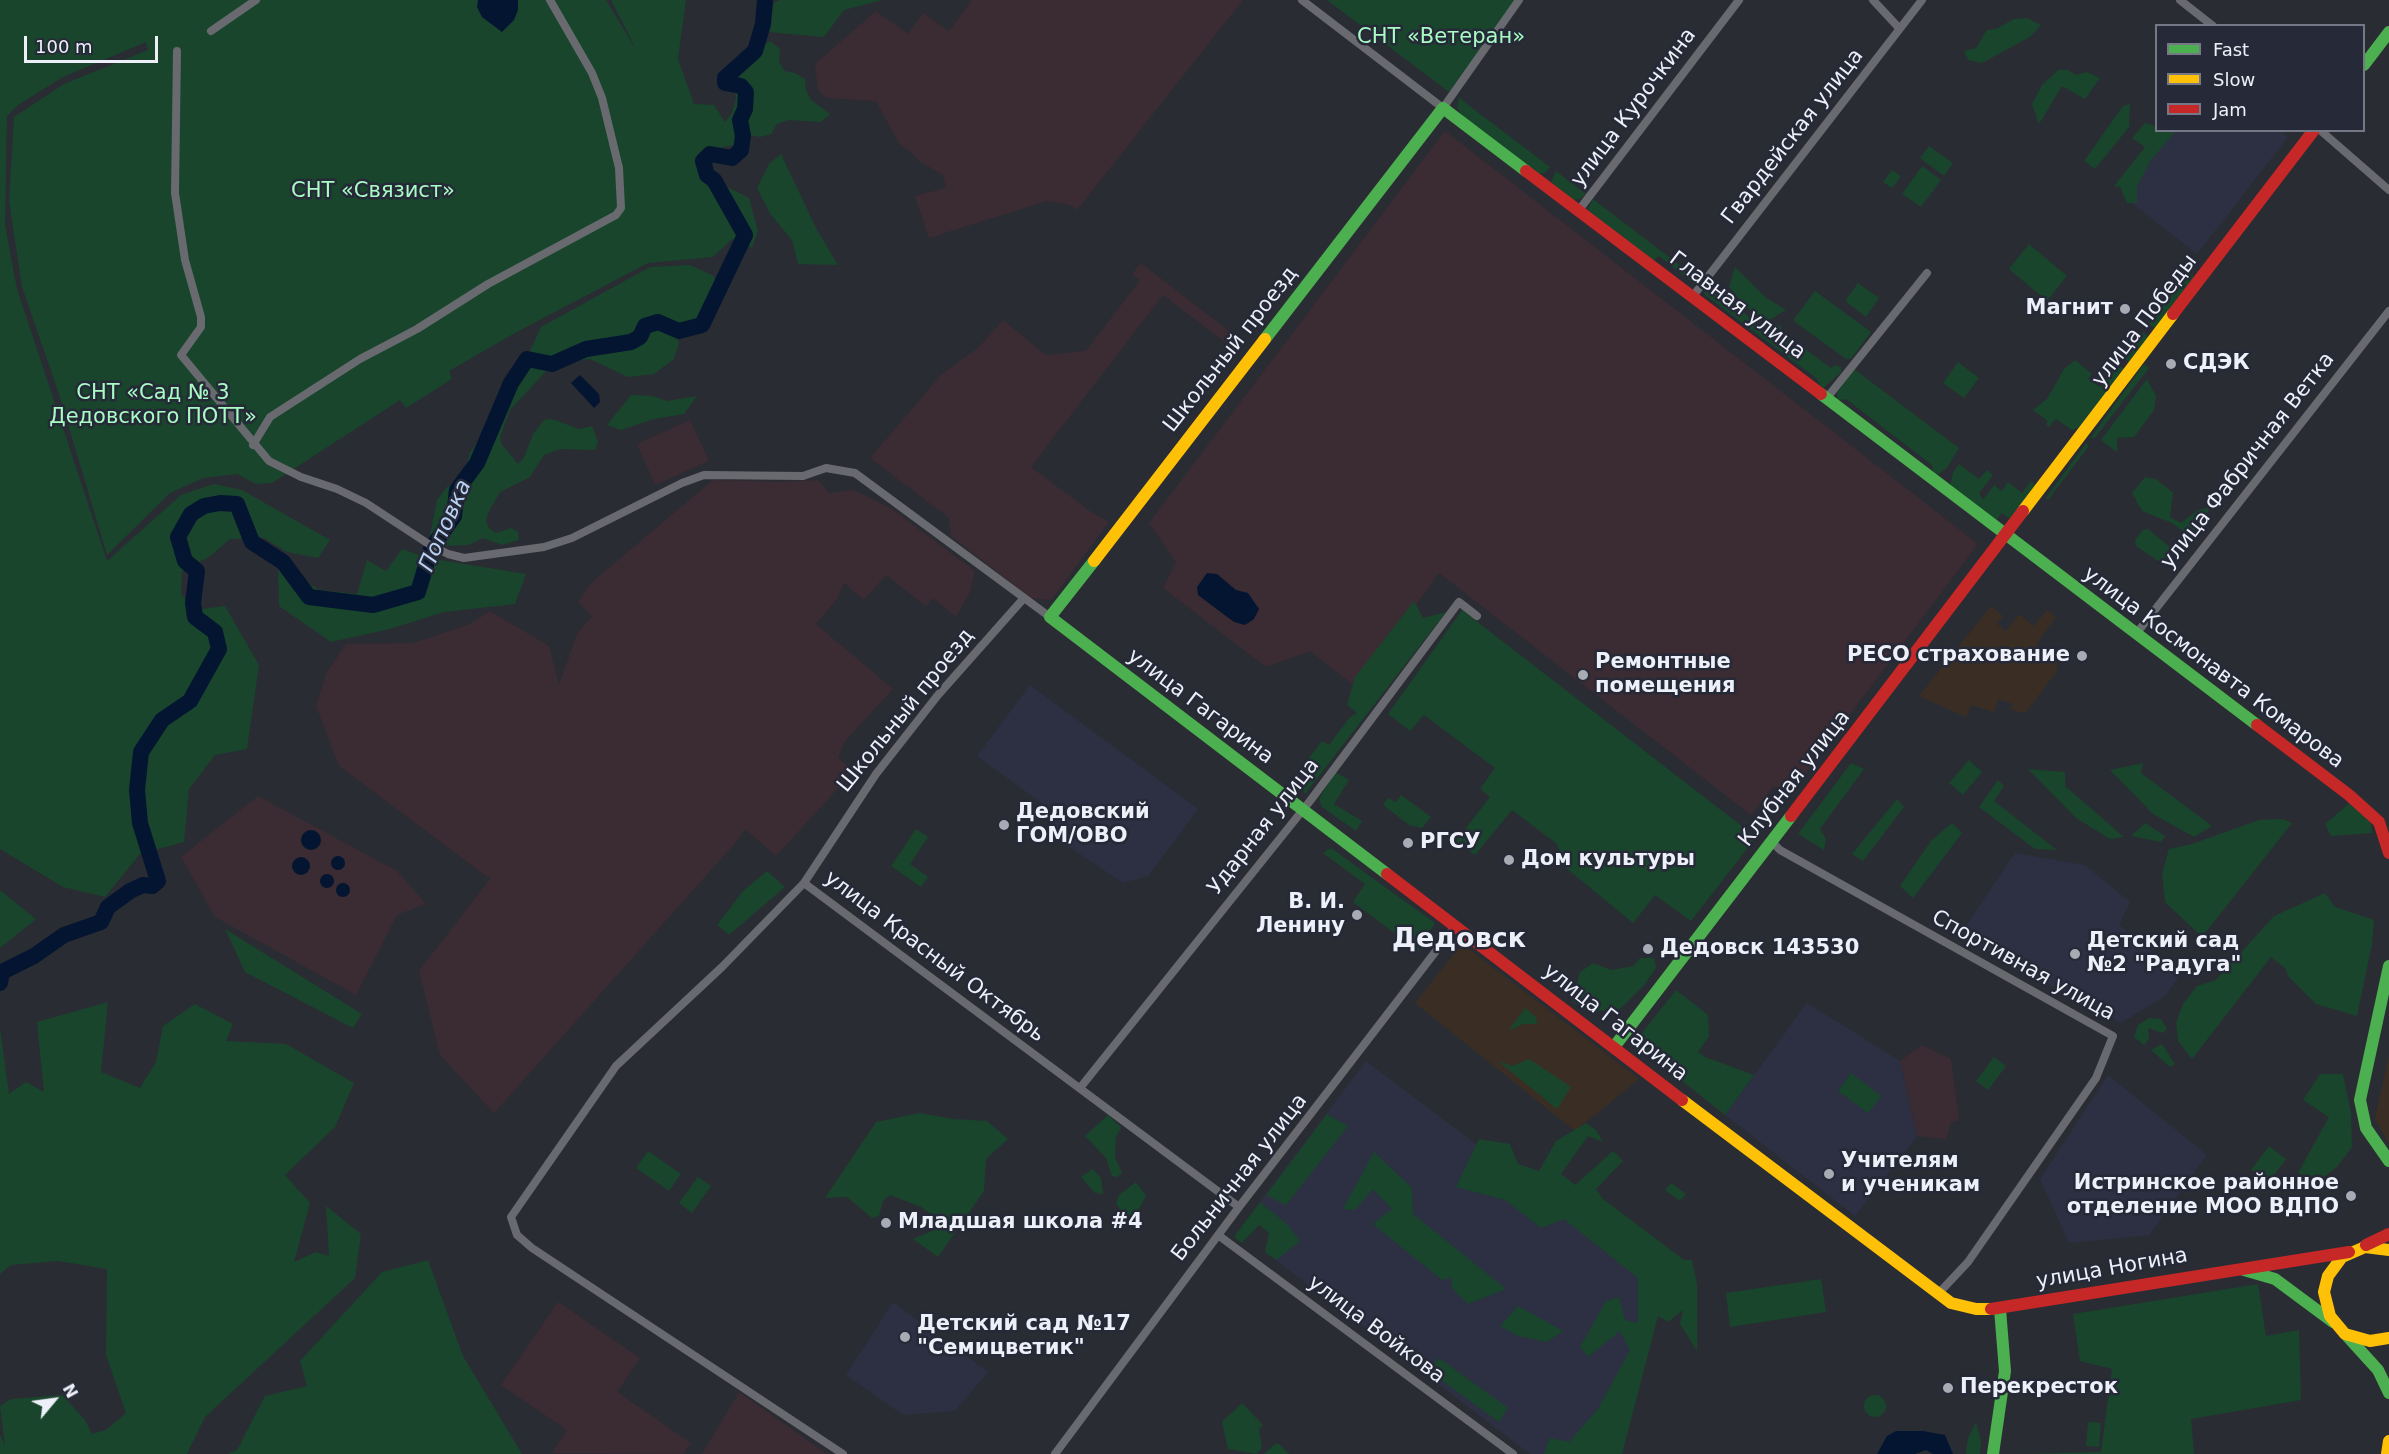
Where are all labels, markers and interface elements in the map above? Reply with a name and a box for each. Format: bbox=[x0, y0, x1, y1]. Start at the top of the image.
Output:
scale bar bbox=[27, 24, 160, 62]
street label: улица Курочкина bbox=[1566, 24, 1702, 192]
legend bbox=[2155, 24, 2365, 132]
park label: СНТ «Ветеран» bbox=[1357, 25, 1525, 51]
text: 100 m bbox=[35, 36, 93, 57]
text: Fast bbox=[2213, 39, 2249, 60]
street label: Гвардейская улица bbox=[1717, 44, 1869, 230]
text: Slow bbox=[2213, 69, 2255, 90]
text: Jam bbox=[2213, 99, 2247, 120]
park label: СНТ «Связист» bbox=[291, 179, 455, 205]
street label: Главная улица bbox=[1664, 247, 1810, 365]
street label: улица Победы bbox=[2087, 250, 2203, 392]
street label: Школьный проезд bbox=[1159, 262, 1303, 438]
place label: Магнит bbox=[2026, 296, 2113, 322]
marker: Магнит bbox=[2118, 302, 2132, 316]
street label: улица Фабричная Ветка bbox=[2156, 348, 2340, 574]
place label: СДЭК bbox=[2183, 351, 2250, 377]
marker: СДЭК bbox=[2164, 357, 2178, 371]
park label: СНТ «Сад № 3 Дедовского ПОТТ» bbox=[49, 381, 257, 431]
water label: Поповка bbox=[414, 476, 478, 576]
street label: улица Космонавта Комарова bbox=[2078, 562, 2348, 774]
street label: Школьный проезд bbox=[832, 624, 980, 798]
place label: РЕСО страхование bbox=[1847, 643, 2070, 669]
street label: улица Гагарина bbox=[1122, 644, 1278, 770]
marker: РЕСО страхование bbox=[2075, 649, 2089, 663]
place label: Ремонтные помещения bbox=[1595, 650, 1736, 700]
marker: Ремонтные помещения bbox=[1576, 668, 1590, 682]
street label: Клубная улица bbox=[1734, 706, 1856, 852]
street label: Ударная улица bbox=[1203, 754, 1325, 900]
place label: Дедовский ГОМ/ОВО bbox=[1016, 800, 1150, 850]
marker: Дедовский ГОМ/ОВО bbox=[997, 818, 1011, 832]
place label: РГСУ bbox=[1420, 830, 1480, 856]
marker: РГСУ bbox=[1401, 836, 1415, 850]
place label: Дом культуры bbox=[1521, 847, 1695, 873]
marker: Дом культуры bbox=[1502, 853, 1516, 867]
street label: улица Красный Октябрь bbox=[819, 866, 1049, 1048]
place label: В. И. Ленину bbox=[1256, 890, 1345, 940]
street label: Спортивная улица bbox=[1927, 905, 2119, 1027]
marker: В. И. Ленину bbox=[1350, 908, 1364, 922]
district label: Дедовск bbox=[1392, 924, 1526, 956]
place label: Детский сад №2 "Радуга" bbox=[2087, 929, 2241, 979]
place label: Дедовск 143530 bbox=[1660, 936, 1859, 962]
marker: Дедовск 143530 bbox=[1641, 942, 1655, 956]
marker: Детский сад №2 "Радуга" bbox=[2068, 947, 2082, 961]
street label: улица Гагарина bbox=[1538, 959, 1692, 1087]
street label: Больничная улица bbox=[1167, 1089, 1313, 1267]
place label: Учителям и ученикам bbox=[1841, 1149, 1980, 1199]
marker: Учителям и ученикам bbox=[1822, 1167, 1836, 1181]
place label: Истринское районное отделение МОО ВДПО bbox=[2067, 1171, 2339, 1221]
marker: Истринское районное отделение МОО ВДПО bbox=[2344, 1189, 2358, 1203]
place label: Младшая школа #4 bbox=[898, 1210, 1143, 1236]
marker: Младшая школа #4 bbox=[879, 1216, 893, 1230]
street label: улица Ногина bbox=[2034, 1243, 2190, 1295]
street label: улица Войкова bbox=[1303, 1270, 1449, 1390]
place label: Детский сад №17 "Семицветик" bbox=[917, 1312, 1131, 1362]
marker: Детский сад №17 "Семицветик" bbox=[898, 1330, 912, 1344]
north arrow bbox=[24, 1370, 84, 1430]
place label: Перекресток bbox=[1960, 1375, 2118, 1401]
text: N bbox=[59, 1381, 82, 1401]
marker: Перекресток bbox=[1941, 1381, 1955, 1395]

